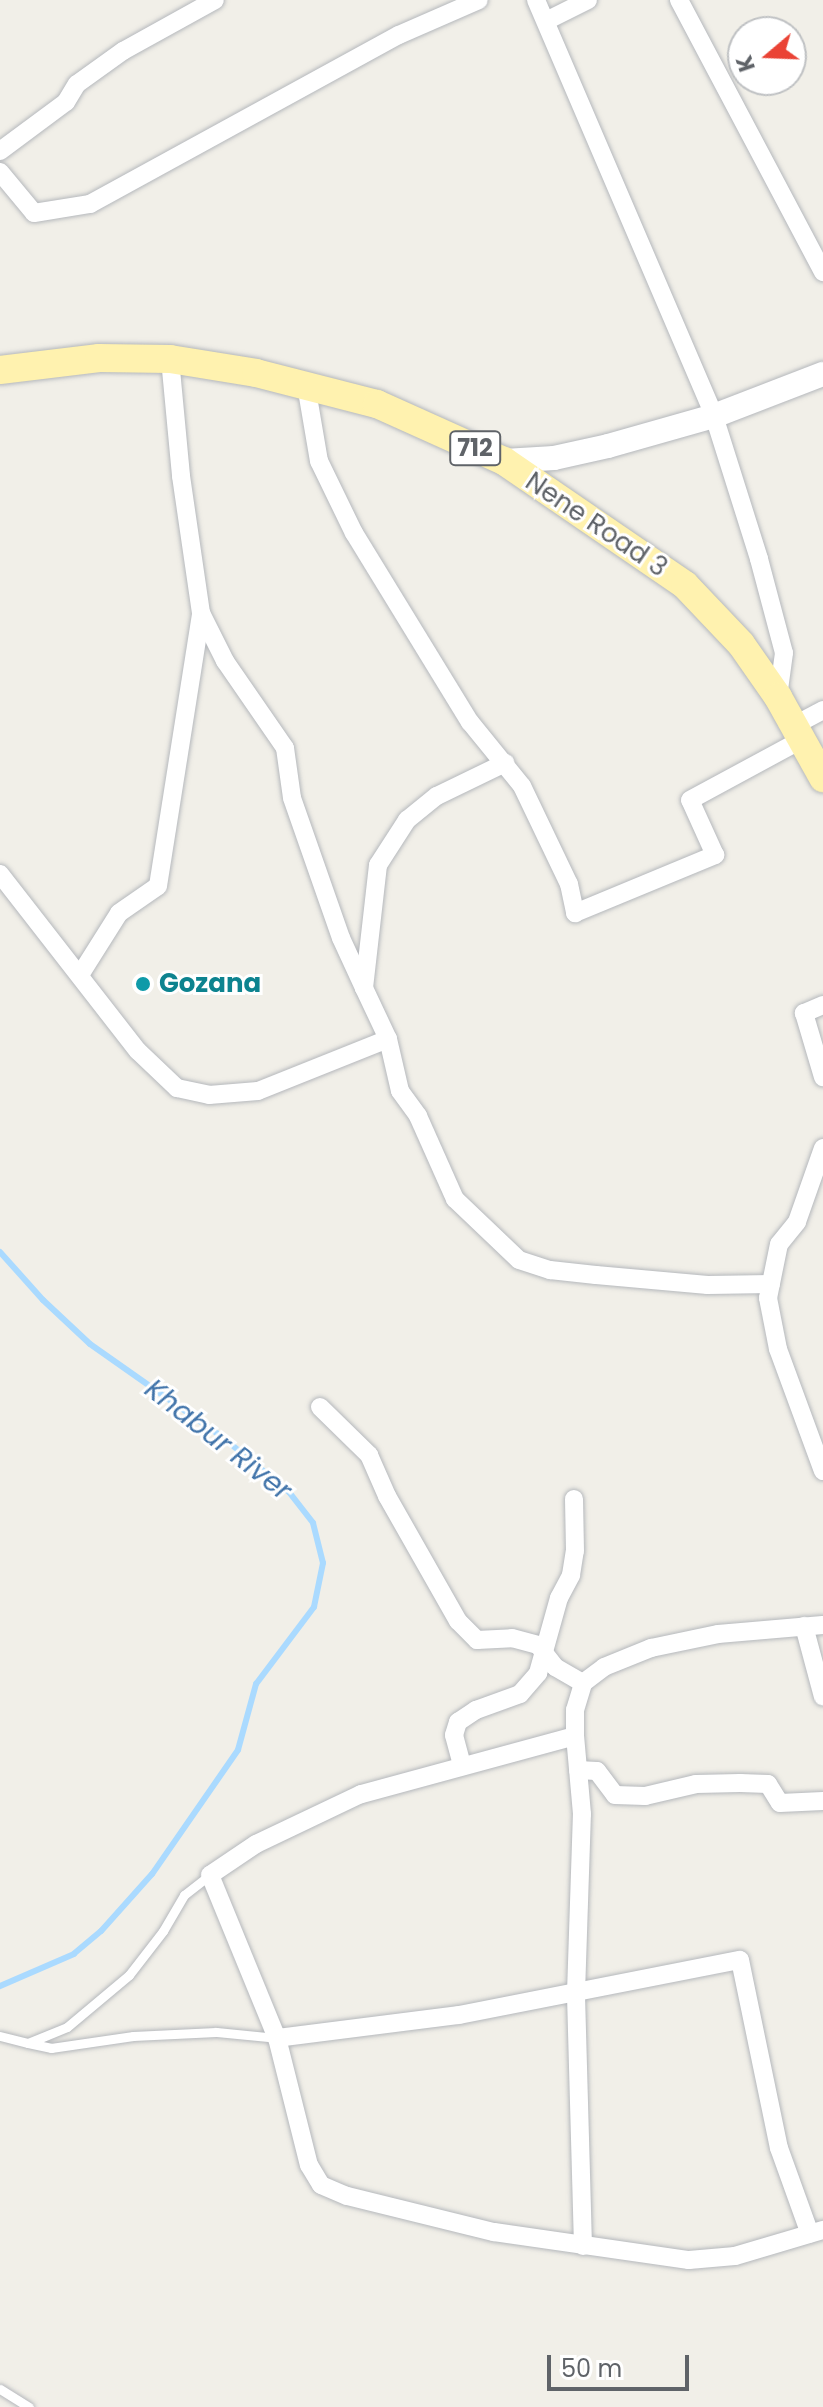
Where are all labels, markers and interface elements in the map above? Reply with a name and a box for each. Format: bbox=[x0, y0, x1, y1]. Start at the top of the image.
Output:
north arrow bbox=[727, 16, 807, 96]
text: K bbox=[729, 51, 763, 76]
road number: 712 bbox=[449, 428, 501, 468]
street label: Nene Road 3 bbox=[519, 466, 673, 584]
place label: Gozana bbox=[159, 968, 261, 1000]
marker: Gozana bbox=[134, 975, 152, 993]
water label: Khabur River bbox=[138, 1372, 298, 1508]
scale bar bbox=[551, 2339, 693, 2389]
text: 50 m bbox=[561, 2352, 622, 2385]

